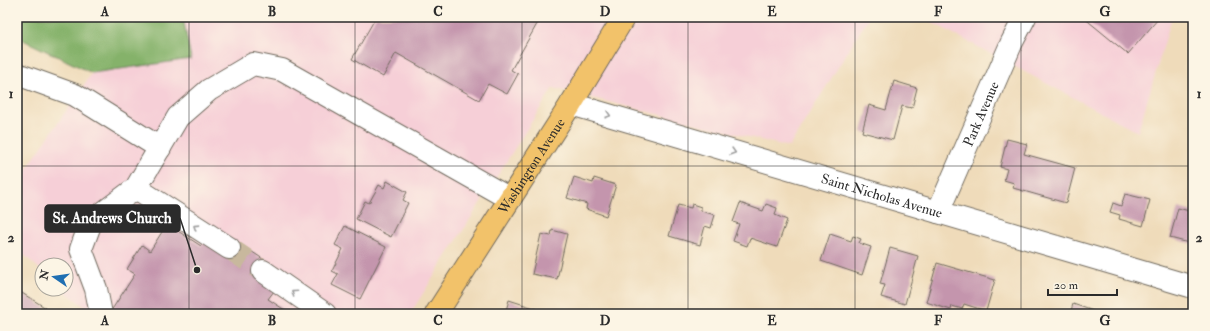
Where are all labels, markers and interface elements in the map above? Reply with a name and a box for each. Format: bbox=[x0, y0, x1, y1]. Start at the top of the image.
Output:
text: A bbox=[100, 4, 110, 20]
text: B bbox=[268, 4, 276, 20]
text: C bbox=[433, 4, 443, 20]
text: D bbox=[600, 4, 611, 20]
text: E bbox=[767, 4, 777, 20]
text: F bbox=[934, 4, 943, 20]
text: G bbox=[1100, 4, 1111, 20]
street label: Park Avenue bbox=[960, 79, 1003, 149]
text: 1 bbox=[9, 86, 14, 102]
text: 1 bbox=[1197, 86, 1202, 102]
one-way arrow bbox=[604, 110, 611, 119]
street label: Washington Avenue bbox=[494, 115, 569, 218]
one-way arrow bbox=[729, 147, 736, 156]
street label: Saint Nicholas Avenue bbox=[819, 170, 944, 222]
callout: St. Andrews Church bbox=[45, 205, 180, 232]
text: St. Andrews Church bbox=[52, 209, 172, 228]
one-way arrow bbox=[193, 224, 200, 232]
text: 2 bbox=[8, 230, 15, 246]
text: 2 bbox=[1196, 230, 1203, 246]
north arrow bbox=[34, 257, 74, 297]
text: N bbox=[37, 267, 52, 282]
scale bar bbox=[1048, 271, 1117, 297]
text: 20 m bbox=[1054, 278, 1079, 293]
one-way arrow bbox=[292, 291, 299, 298]
text: A bbox=[100, 313, 110, 329]
text: B bbox=[268, 313, 276, 329]
text: C bbox=[433, 313, 443, 329]
text: D bbox=[600, 313, 611, 329]
text: E bbox=[767, 313, 777, 329]
text: F bbox=[934, 313, 943, 329]
text: G bbox=[1100, 313, 1111, 329]

